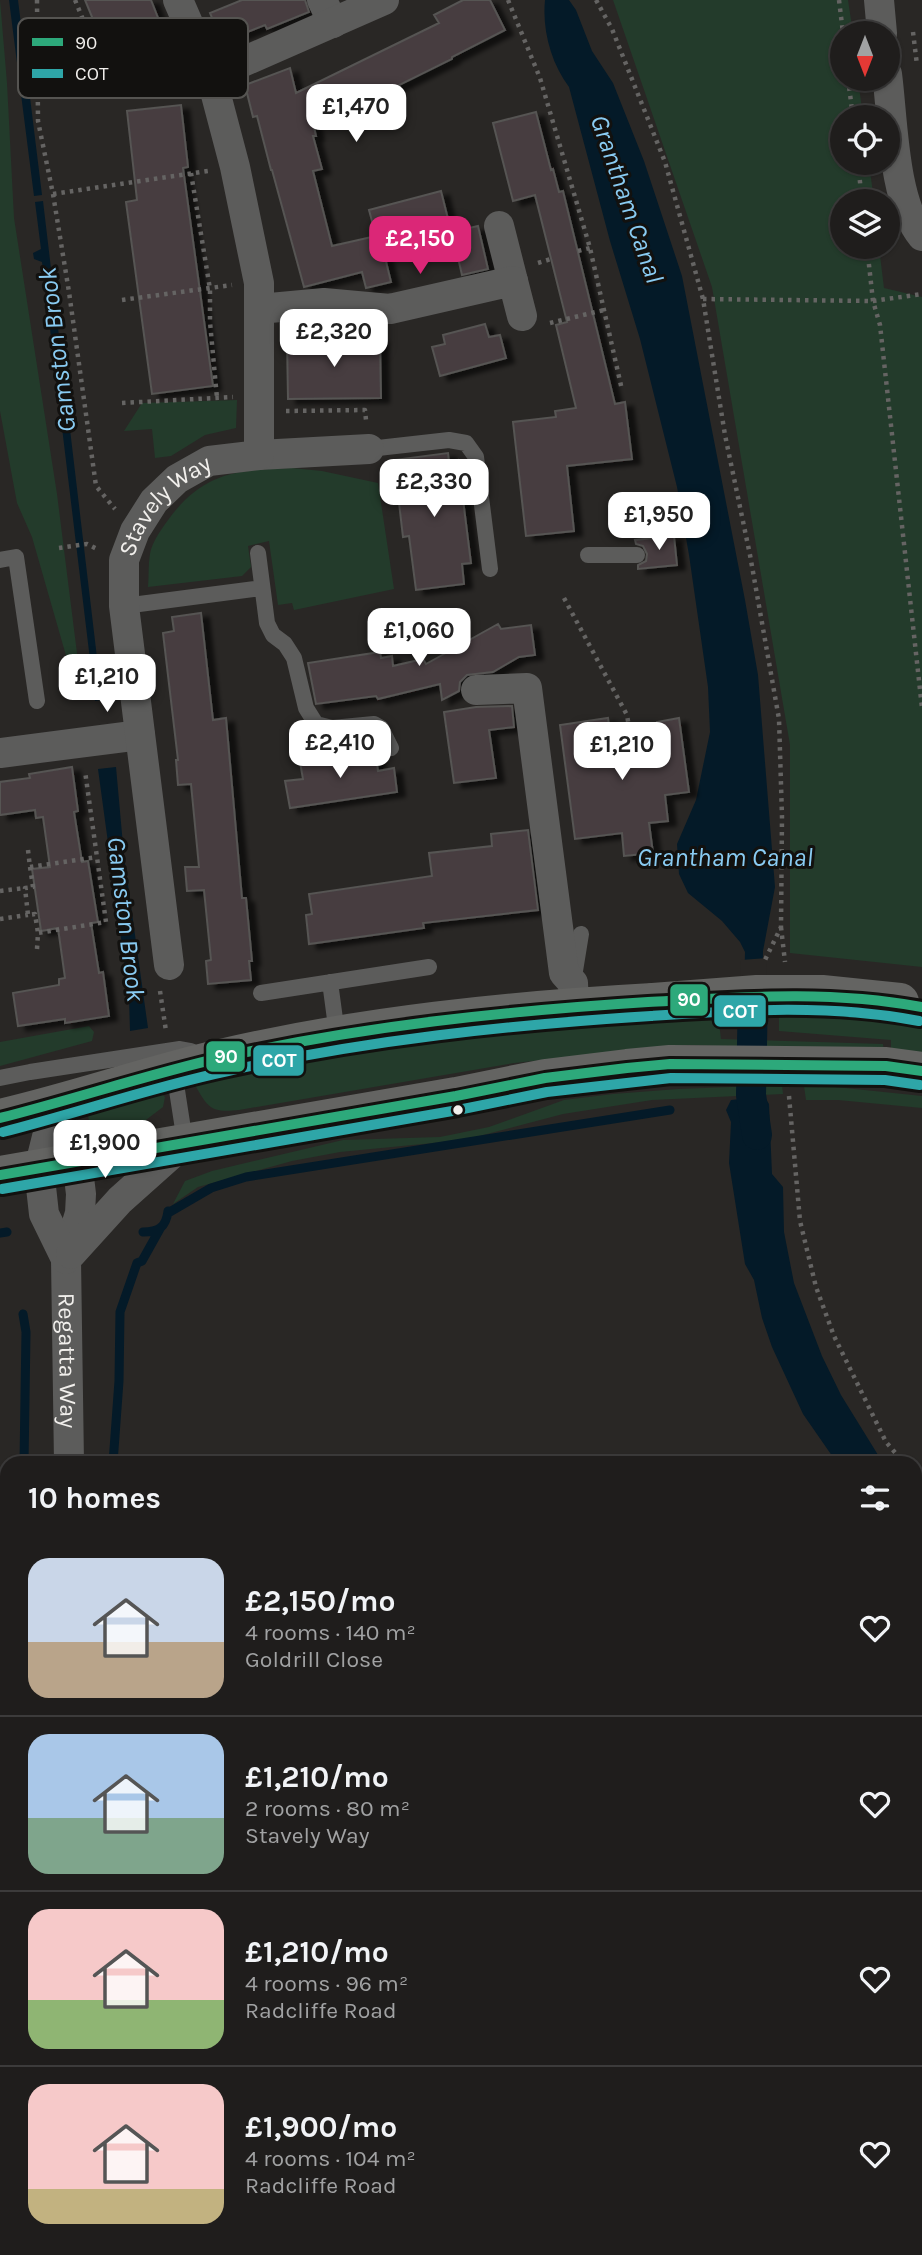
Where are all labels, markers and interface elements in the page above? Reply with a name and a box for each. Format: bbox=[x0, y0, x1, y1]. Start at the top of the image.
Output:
legend bbox=[18, 18, 248, 98]
north arrow bbox=[830, 21, 900, 91]
map controls bbox=[830, 21, 900, 259]
text: 90 bbox=[75, 32, 97, 54]
text: COT bbox=[75, 63, 109, 85]
pin: £1,470 bbox=[299, 85, 413, 144]
text: £1,470 bbox=[322, 93, 390, 120]
button: locate bbox=[830, 105, 900, 175]
water label: Grantham Canal bbox=[584, 111, 670, 287]
button: layers bbox=[830, 189, 900, 259]
pin: £2,150 bbox=[363, 216, 477, 276]
text: £2,150 bbox=[385, 225, 455, 252]
water label: Gamston Brook bbox=[31, 265, 82, 434]
pin: £2,320 bbox=[277, 310, 391, 369]
text: £2,320 bbox=[296, 318, 372, 345]
street label: Stavely Way bbox=[113, 449, 216, 560]
pin: £2,330 bbox=[377, 460, 491, 519]
text: £2,330 bbox=[396, 468, 472, 495]
pin: £1,950 bbox=[602, 492, 716, 552]
text: £1,950 bbox=[624, 501, 694, 528]
pin: £1,060 bbox=[362, 608, 476, 668]
text: £1,060 bbox=[384, 617, 454, 644]
pin: £1,210 bbox=[50, 654, 164, 714]
text: £1,210 bbox=[75, 663, 139, 690]
pin: £2,410 bbox=[283, 720, 397, 780]
pin: £1,210 bbox=[565, 722, 679, 782]
text: £2,410 bbox=[305, 729, 375, 756]
text: £1,210 bbox=[590, 731, 654, 758]
water label: Gamston Brook bbox=[101, 835, 152, 1004]
water label: Grantham Canal bbox=[637, 842, 813, 873]
line badge: 90 bbox=[669, 983, 709, 1017]
text: 90 bbox=[677, 989, 701, 1011]
line badge: COT bbox=[713, 994, 767, 1028]
text: COT bbox=[722, 1001, 758, 1023]
line badge: 90 bbox=[205, 1040, 246, 1073]
line badge: COT bbox=[252, 1044, 305, 1077]
text: 90 bbox=[214, 1046, 238, 1068]
text: COT bbox=[261, 1050, 297, 1072]
unlabelled marker bbox=[451, 1103, 465, 1117]
pin: £1,900 bbox=[48, 1120, 162, 1180]
text: £1,900 bbox=[70, 1129, 140, 1156]
street label: Regatta Way bbox=[52, 1292, 82, 1429]
icon: filters bbox=[856, 1479, 894, 1517]
text: 10 homes bbox=[28, 1480, 161, 1516]
text: £2,150/mo bbox=[245, 1583, 396, 1619]
icon: home bbox=[84, 1586, 168, 1670]
icon: heart bbox=[856, 1609, 894, 1647]
text: 4 rooms · 140 m² bbox=[245, 1619, 416, 1646]
text: Goldrill Close bbox=[245, 1646, 383, 1673]
text: £1,210/mo bbox=[245, 1759, 389, 1795]
icon: home bbox=[84, 1762, 168, 1846]
icon: heart bbox=[856, 1785, 894, 1823]
text: 2 rooms · 80 m² bbox=[245, 1795, 410, 1822]
text: Stavely Way bbox=[245, 1822, 369, 1849]
text: £1,210/mo bbox=[245, 1934, 389, 1970]
icon: home bbox=[84, 1937, 168, 2021]
icon: heart bbox=[856, 1960, 894, 1998]
text: 4 rooms · 96 m² bbox=[245, 1970, 408, 1997]
text: Radcliffe Road bbox=[245, 1997, 397, 2024]
text: £1,900/mo bbox=[245, 2109, 397, 2145]
icon: home bbox=[84, 2112, 168, 2196]
icon: heart bbox=[856, 2135, 894, 2173]
text: 4 rooms · 104 m² bbox=[245, 2145, 416, 2172]
text: Radcliffe Road bbox=[245, 2172, 397, 2199]

